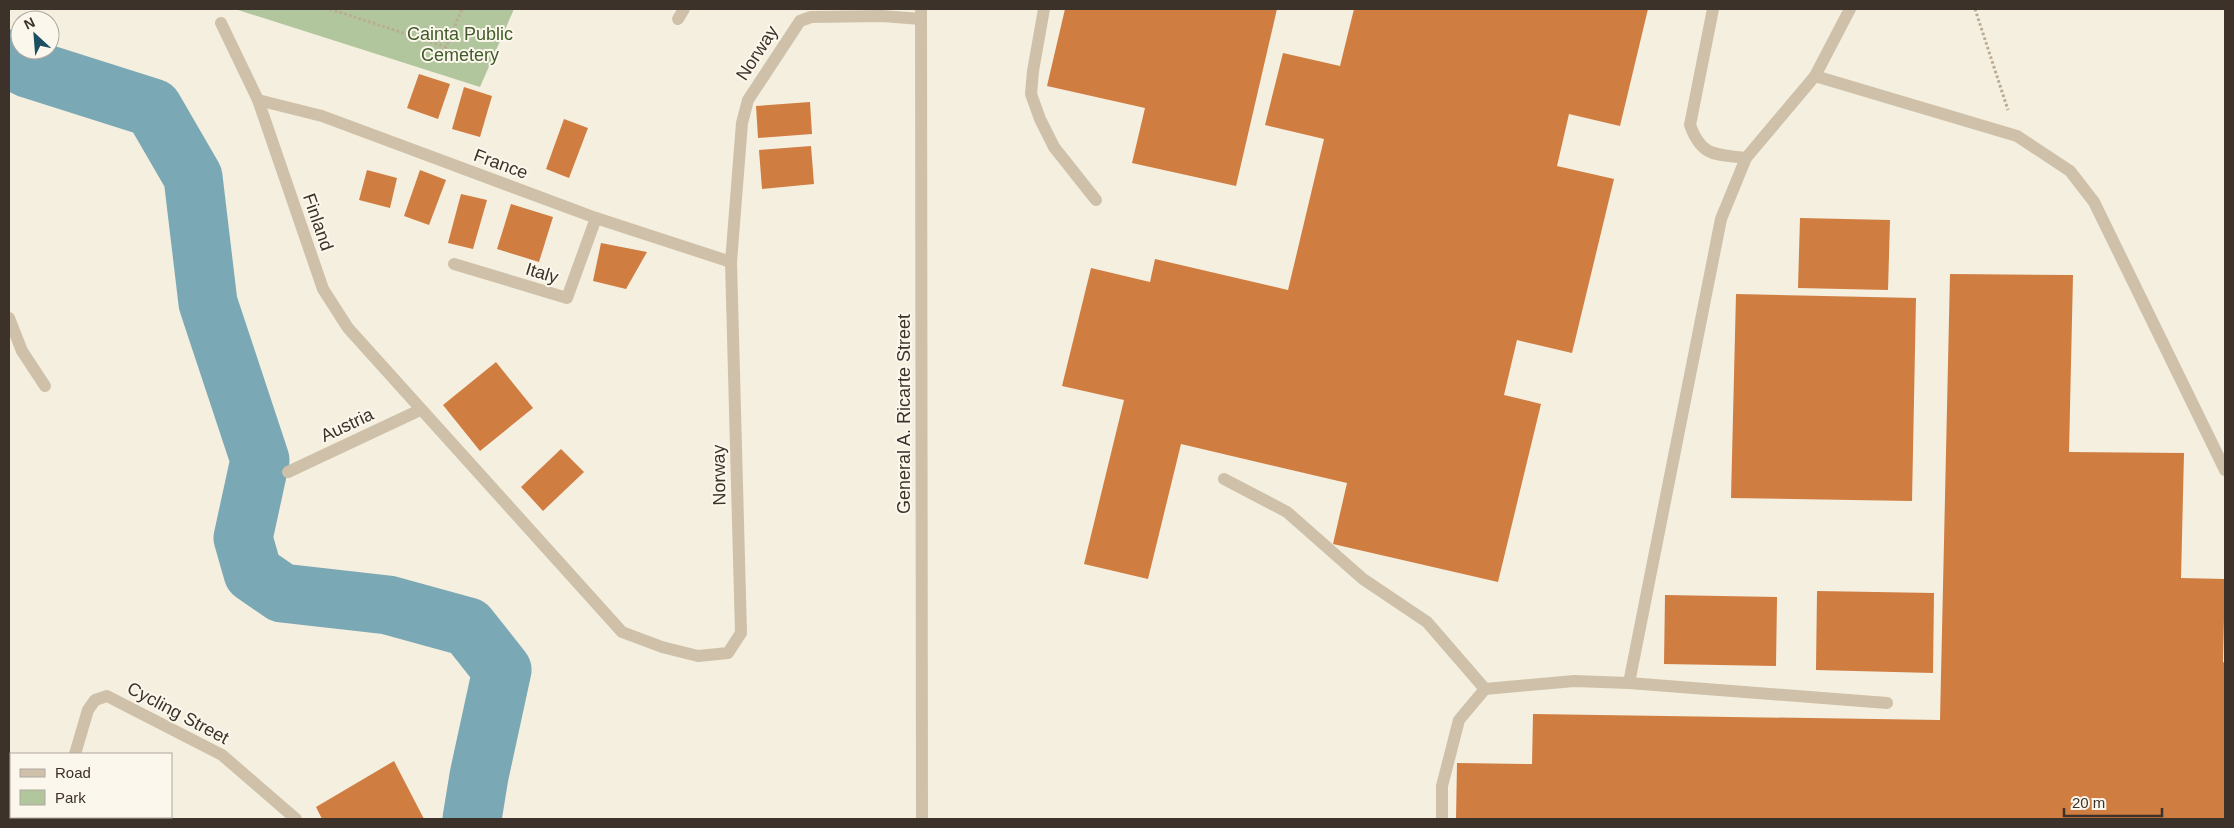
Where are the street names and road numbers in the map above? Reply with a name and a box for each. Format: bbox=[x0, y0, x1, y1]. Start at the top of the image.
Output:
street label: Norway bbox=[732, 22, 782, 84]
street label: France bbox=[471, 145, 531, 183]
street label: Finland bbox=[299, 191, 337, 253]
street label: Italy bbox=[523, 259, 561, 287]
street label: General A. Ricarte Street bbox=[894, 314, 914, 514]
street label: Austria bbox=[317, 404, 378, 446]
street label: Norway bbox=[708, 444, 730, 506]
street label: Cycling Street bbox=[124, 678, 232, 748]

